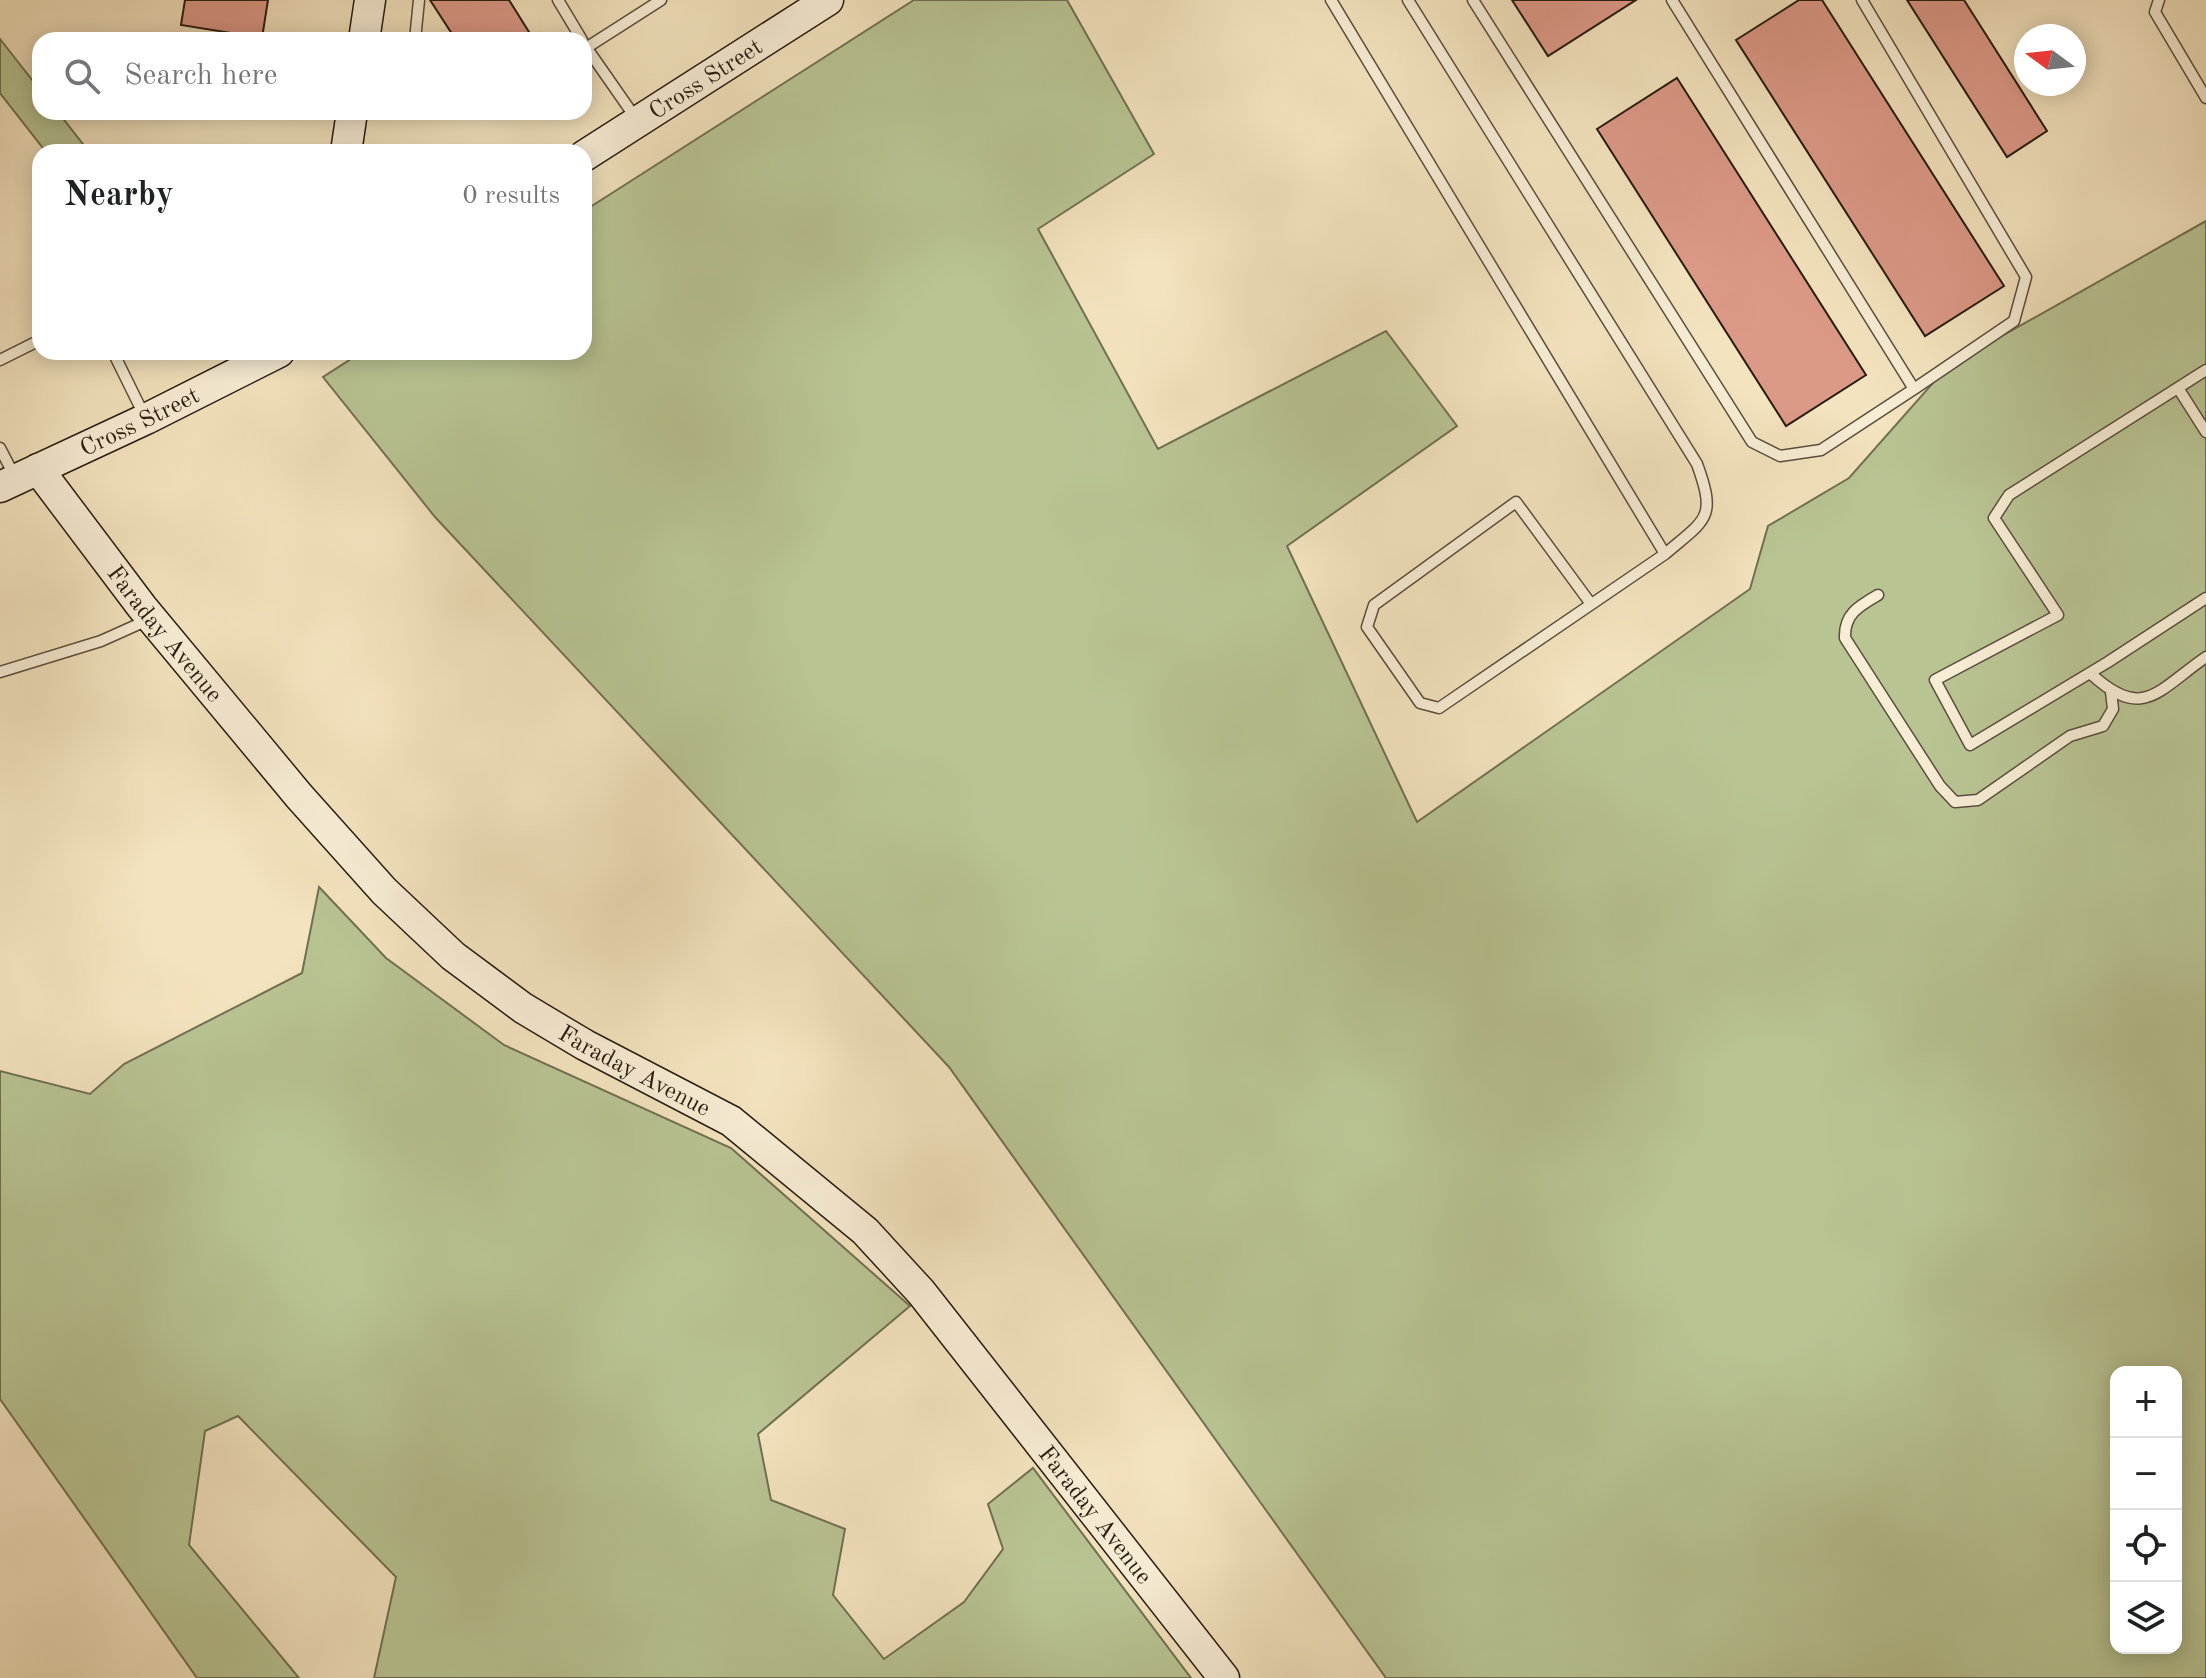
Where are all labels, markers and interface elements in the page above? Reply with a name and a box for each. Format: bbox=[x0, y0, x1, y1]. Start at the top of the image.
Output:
north arrow bbox=[2014, 24, 2086, 96]
search box bbox=[32, 32, 592, 120]
street label: Cross Street bbox=[646, 35, 767, 125]
icon: search bbox=[60, 54, 104, 98]
text: Search here bbox=[124, 61, 278, 91]
text: Nearby bbox=[64, 179, 174, 213]
text: 0 results bbox=[462, 183, 560, 209]
street label: Cross Street bbox=[77, 384, 204, 462]
street label: Faraday Avenue bbox=[101, 562, 226, 708]
street label: Faraday Avenue bbox=[554, 1022, 714, 1122]
map controls bbox=[2110, 1366, 2182, 1654]
button: + bbox=[2110, 1366, 2182, 1438]
button: − bbox=[2110, 1438, 2182, 1510]
street label: Faraday Avenue bbox=[1033, 1442, 1156, 1589]
button: locate bbox=[2110, 1510, 2182, 1582]
button: layers bbox=[2110, 1582, 2182, 1654]

